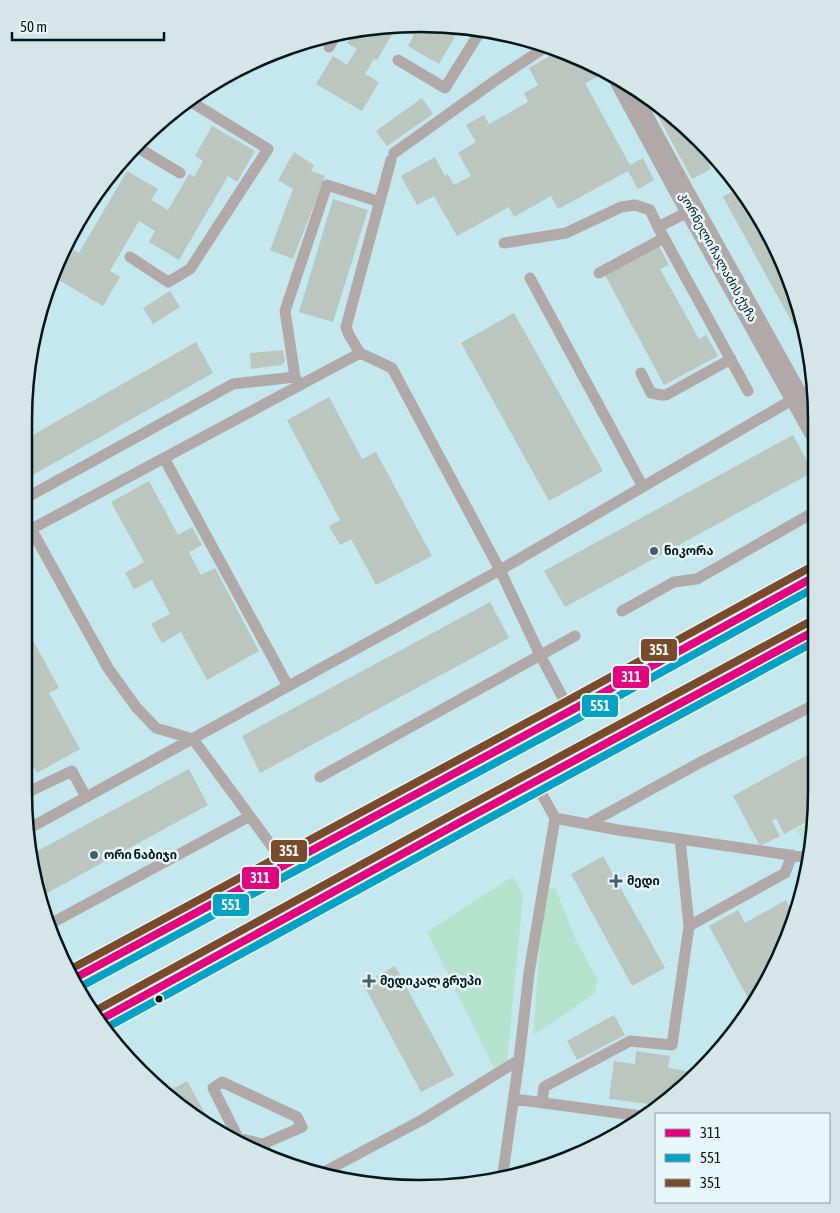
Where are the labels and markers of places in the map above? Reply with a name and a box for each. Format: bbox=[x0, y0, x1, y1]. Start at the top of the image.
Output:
place label: ნიკორა bbox=[664, 544, 713, 558]
marker: ნიკორა bbox=[648, 545, 660, 557]
place label: ორი ნაბიჯი bbox=[104, 848, 177, 862]
marker: ორი ნაბიჯი bbox=[88, 849, 100, 861]
marker: მედი bbox=[609, 874, 623, 888]
place label: მედი bbox=[627, 874, 660, 889]
marker: მედიკალ გრუპი bbox=[362, 974, 376, 988]
place label: მედიკალ გრუპი bbox=[380, 974, 482, 989]
unlabelled marker bbox=[154, 994, 164, 1004]

